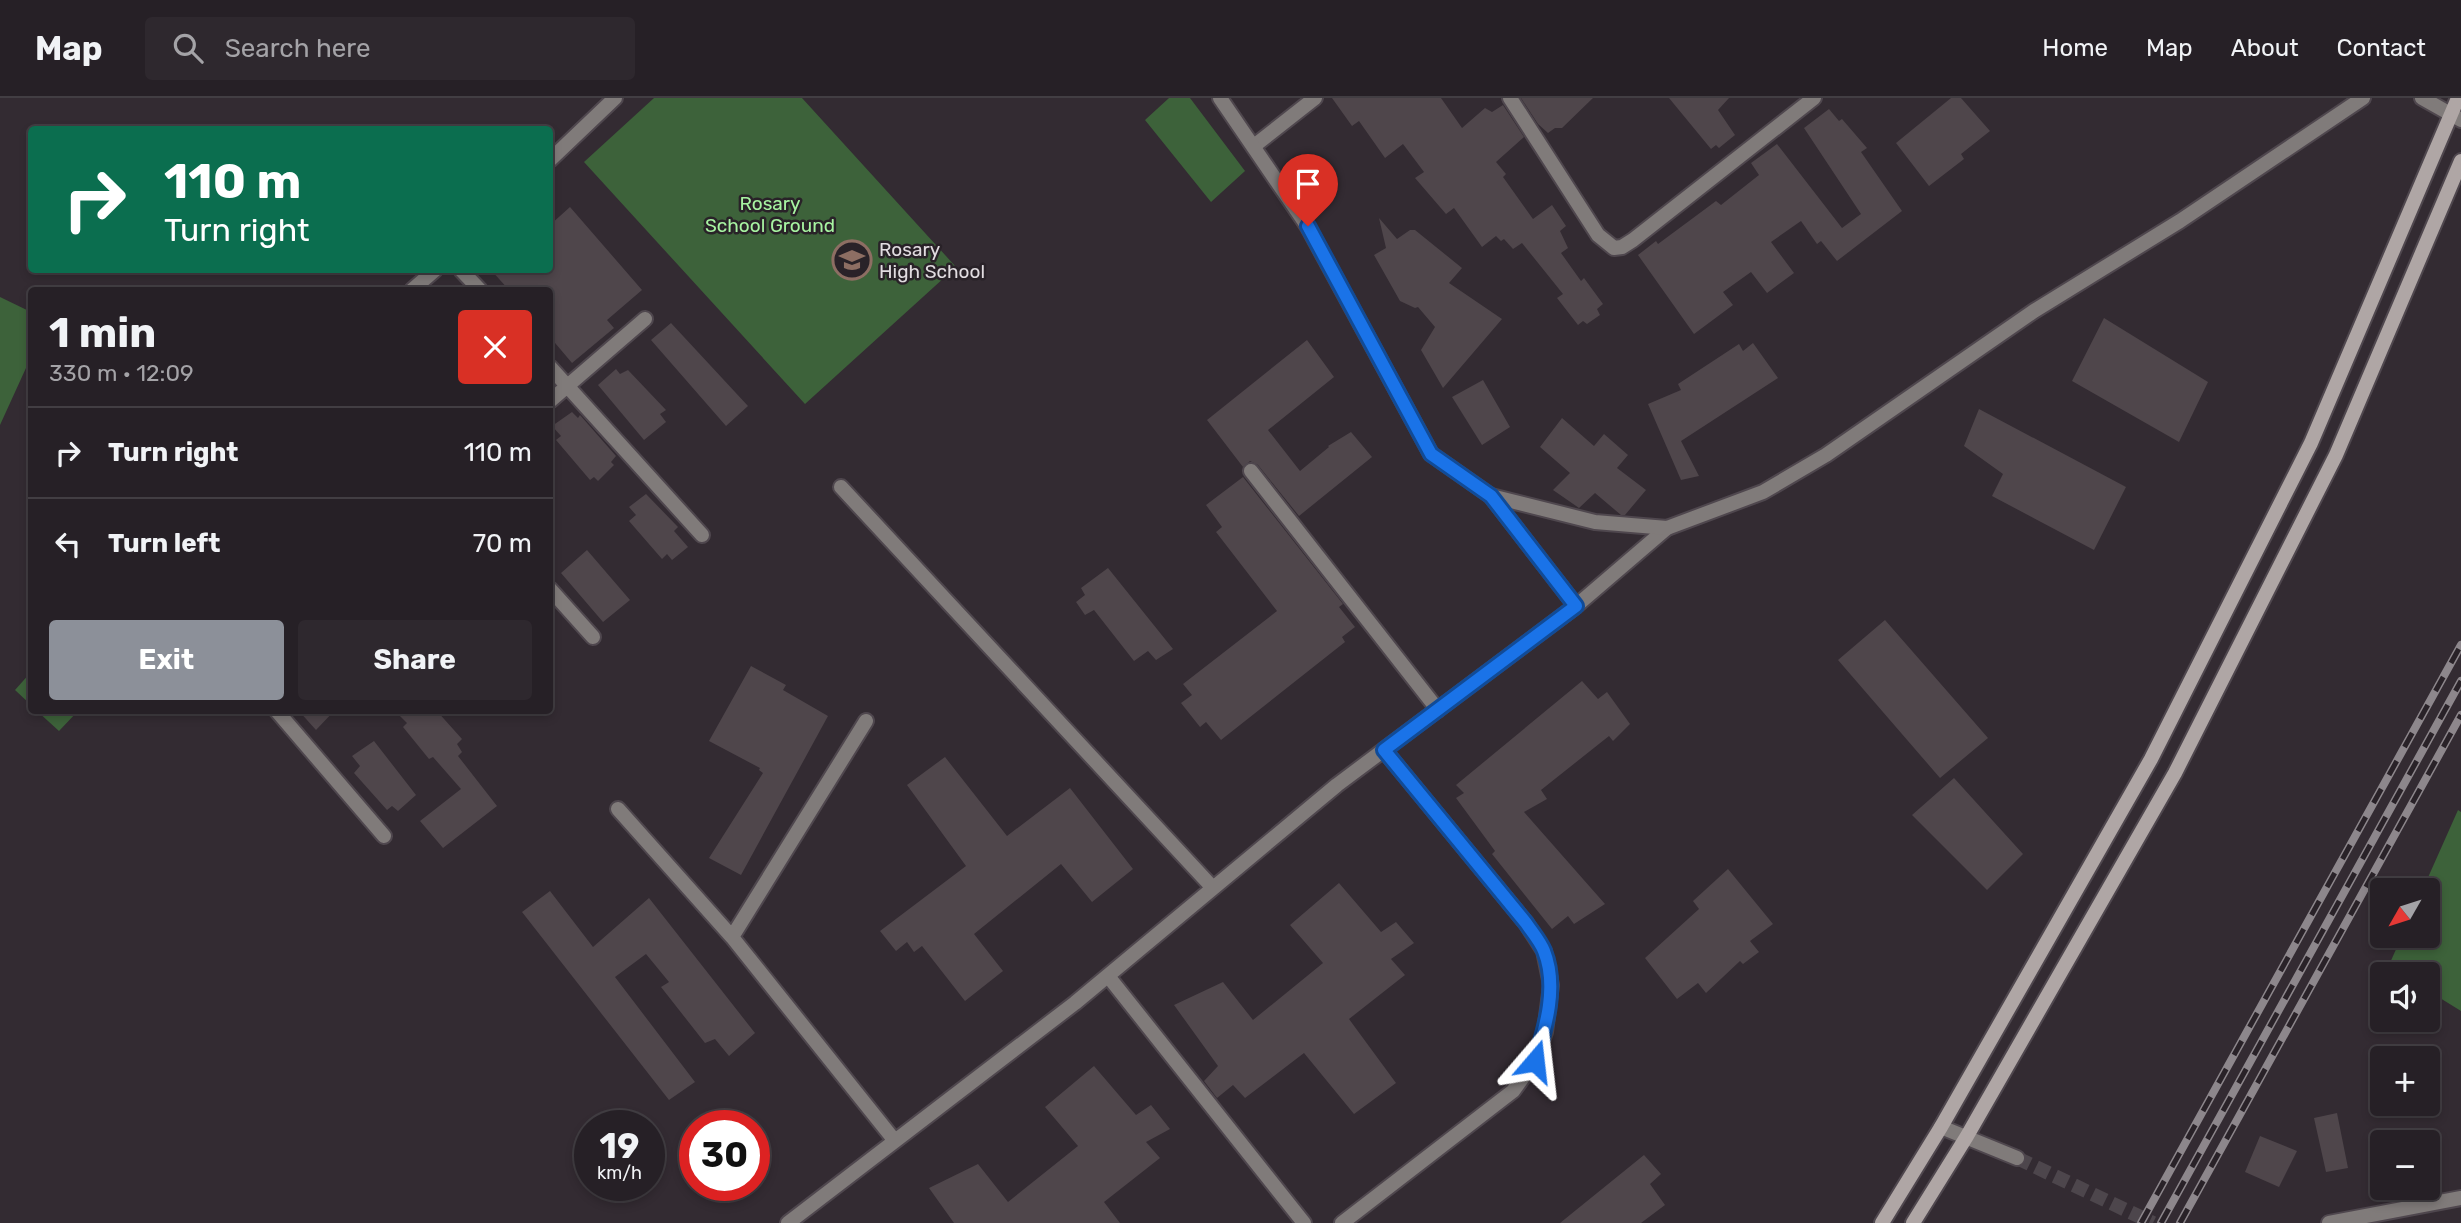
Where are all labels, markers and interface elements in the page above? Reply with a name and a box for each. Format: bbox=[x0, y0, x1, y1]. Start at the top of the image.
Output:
search box bbox=[145, 17, 635, 80]
text: Map bbox=[35, 29, 103, 68]
icon: search bbox=[169, 29, 207, 67]
text: Search here bbox=[225, 33, 370, 64]
text: Home bbox=[2042, 34, 2108, 62]
text: Map bbox=[2146, 34, 2193, 62]
text: About bbox=[2231, 34, 2299, 62]
text: Contact bbox=[2337, 34, 2426, 62]
text: 110 m bbox=[164, 152, 301, 210]
icon: right bbox=[49, 154, 140, 245]
pin bbox=[1278, 154, 1338, 226]
icon: arrive bbox=[1289, 165, 1327, 203]
park label: Rosary School Ground bbox=[705, 192, 835, 237]
text: Turn right bbox=[164, 211, 309, 249]
place label: Rosary High School bbox=[879, 238, 985, 283]
school or university icon: Rosary High School bbox=[831, 239, 873, 281]
text: 1 min bbox=[49, 308, 156, 358]
button: close bbox=[458, 310, 532, 384]
text: 330 m · 12:09 bbox=[49, 359, 194, 387]
icon: right bbox=[49, 434, 87, 472]
text: Turn right bbox=[108, 437, 238, 468]
text: 110 m bbox=[464, 437, 532, 468]
icon: left bbox=[49, 525, 87, 563]
text: Turn left bbox=[108, 528, 220, 559]
text: 70 m bbox=[473, 528, 532, 559]
button: Exit bbox=[49, 620, 284, 700]
button: Share bbox=[298, 620, 532, 700]
north arrow bbox=[2370, 878, 2440, 948]
map controls bbox=[2370, 878, 2440, 1200]
button: sound bbox=[2370, 962, 2440, 1032]
position arrow bbox=[1498, 1024, 1572, 1098]
button: + bbox=[2370, 1046, 2440, 1116]
speed limit sign: 30 bbox=[679, 1110, 770, 1201]
text: 19 bbox=[600, 1125, 639, 1167]
button: − bbox=[2370, 1130, 2440, 1200]
text: km/h bbox=[597, 1162, 642, 1184]

